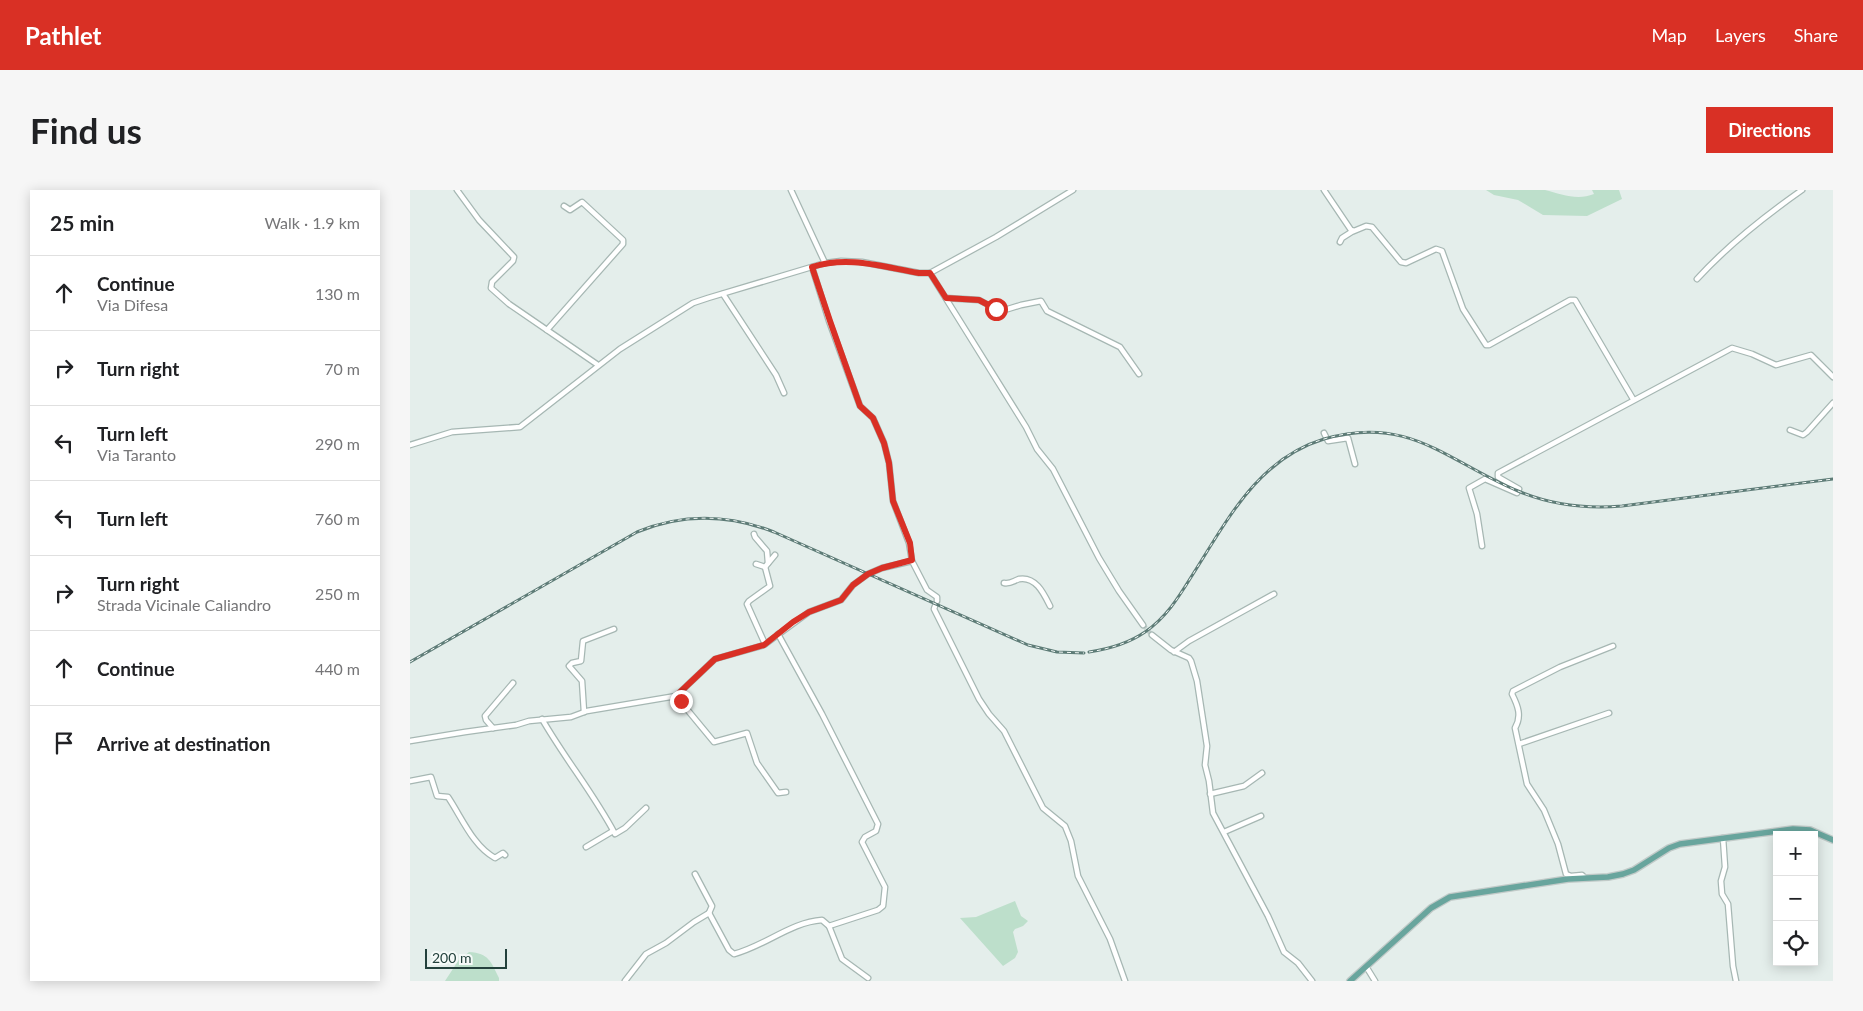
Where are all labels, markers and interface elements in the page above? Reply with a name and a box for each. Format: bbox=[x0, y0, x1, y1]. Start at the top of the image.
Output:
text: Pathlet bbox=[25, 21, 102, 50]
text: Map bbox=[1651, 24, 1687, 46]
text: Layers bbox=[1715, 24, 1766, 46]
text: Share bbox=[1794, 24, 1838, 46]
button: Directions bbox=[1706, 107, 1833, 153]
text: Find us bbox=[30, 109, 142, 151]
text: 25 min bbox=[50, 210, 114, 235]
text: Walk · 1.9 km bbox=[264, 213, 360, 232]
text: Continue bbox=[97, 272, 175, 295]
icon: ahead bbox=[50, 279, 78, 307]
text: 130 m bbox=[315, 284, 360, 303]
text: Via Difesa bbox=[97, 295, 168, 314]
route start bbox=[985, 298, 1008, 321]
icon: right bbox=[50, 354, 78, 382]
text: Turn right bbox=[97, 357, 179, 380]
text: 70 m bbox=[324, 359, 360, 378]
text: Turn left bbox=[97, 422, 168, 445]
icon: left bbox=[50, 429, 78, 457]
text: 290 m bbox=[315, 434, 360, 453]
text: Via Taranto bbox=[97, 445, 176, 464]
icon: left bbox=[50, 504, 78, 532]
text: Turn left bbox=[97, 507, 168, 530]
text: 760 m bbox=[315, 509, 360, 528]
text: Turn right bbox=[97, 572, 179, 595]
icon: right bbox=[50, 579, 78, 607]
text: 250 m bbox=[315, 584, 360, 603]
text: Strada Vicinale Caliandro bbox=[97, 595, 271, 614]
icon: ahead bbox=[50, 654, 78, 682]
text: Continue bbox=[97, 657, 175, 680]
text: 440 m bbox=[315, 659, 360, 678]
route end bbox=[670, 690, 693, 713]
icon: arrive bbox=[50, 729, 78, 757]
text: Arrive at destination bbox=[97, 732, 270, 755]
map controls bbox=[1773, 831, 1818, 966]
button: + bbox=[1773, 831, 1818, 876]
button: − bbox=[1773, 876, 1818, 921]
button: locate bbox=[1773, 921, 1818, 966]
scale bar bbox=[425, 946, 508, 969]
text: 200 m bbox=[432, 949, 471, 966]

